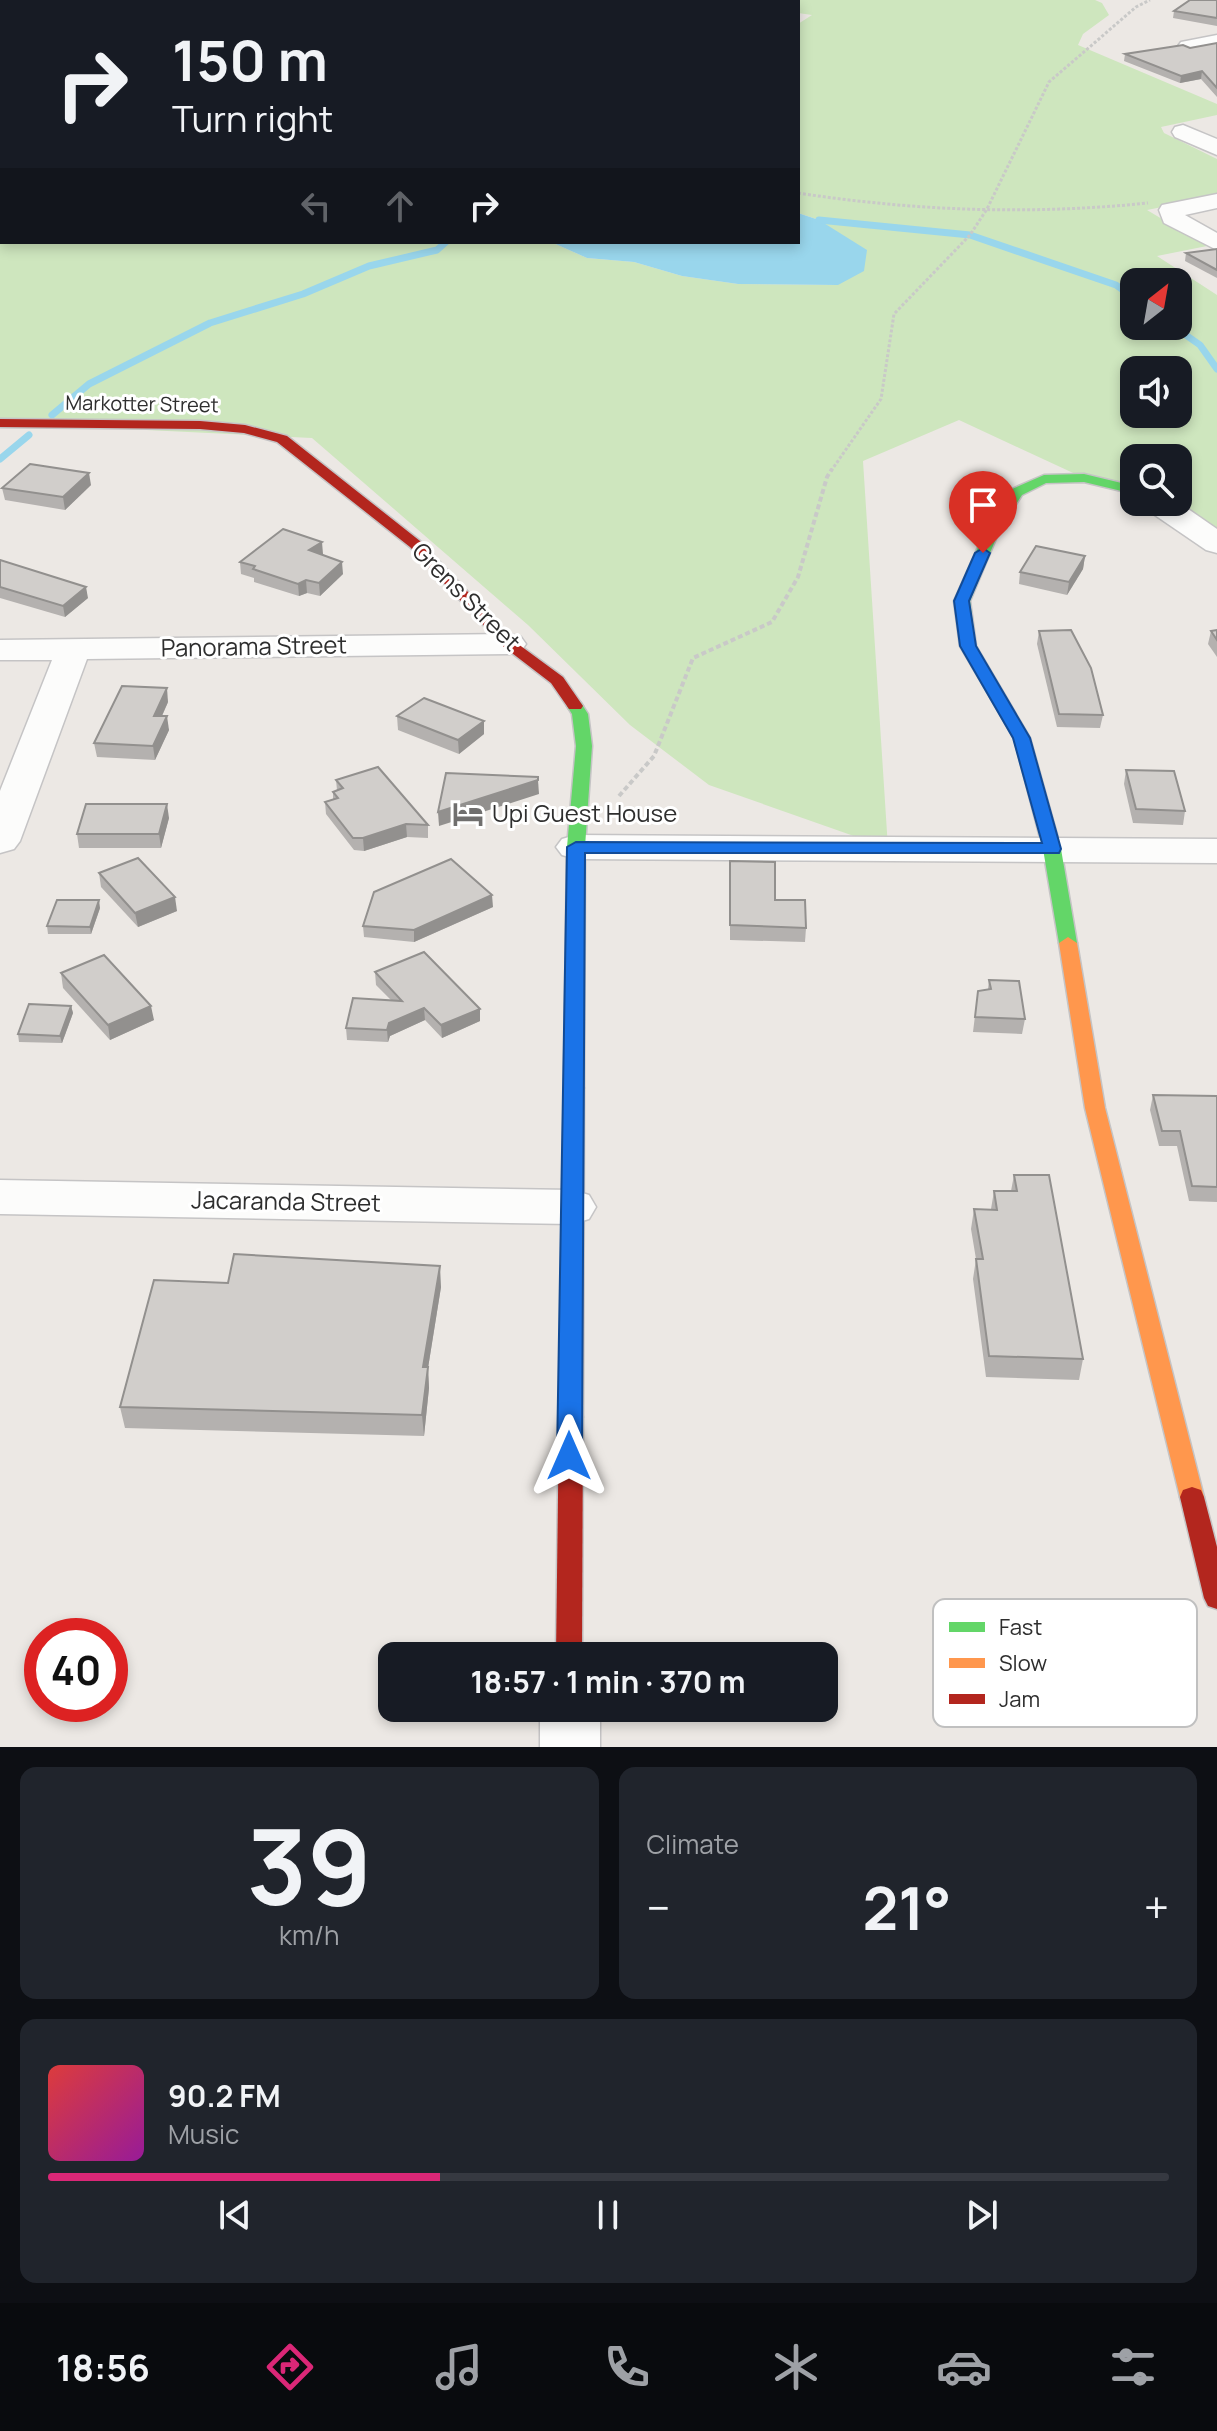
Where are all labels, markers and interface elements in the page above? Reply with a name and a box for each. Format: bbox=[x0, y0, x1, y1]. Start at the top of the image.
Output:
text: 150 m bbox=[172, 21, 328, 98]
icon: right bbox=[40, 32, 144, 136]
text: Turn right bbox=[172, 94, 333, 143]
icon: left bbox=[294, 184, 338, 228]
icon: ahead bbox=[378, 184, 422, 228]
icon: right bbox=[462, 184, 506, 228]
north arrow bbox=[1120, 268, 1192, 340]
map controls bbox=[1120, 268, 1192, 516]
button: sound bbox=[1120, 356, 1192, 428]
street label: Markotter Street bbox=[65, 389, 219, 418]
button: search bbox=[1120, 444, 1192, 516]
pin bbox=[949, 471, 1017, 553]
icon: arrive bbox=[961, 483, 1005, 527]
street label: Grens Street bbox=[405, 534, 529, 658]
street label: Panorama Street bbox=[161, 627, 347, 664]
place label: Upi Guest House bbox=[492, 796, 677, 829]
hotel icon: Upi Guest House bbox=[451, 797, 485, 831]
street label: Jacaranda Street bbox=[191, 1182, 381, 1219]
position arrow bbox=[527, 1414, 611, 1498]
legend bbox=[933, 1599, 1197, 1727]
text: Fast bbox=[999, 1612, 1042, 1642]
speed limit sign: 40 bbox=[24, 1618, 128, 1722]
text: Slow bbox=[999, 1648, 1047, 1678]
text: 18:57 · 1 min · 370 m bbox=[471, 1661, 745, 1702]
text: Jam bbox=[999, 1684, 1040, 1714]
text: 39 bbox=[247, 1794, 372, 1936]
text: Climate bbox=[647, 1826, 739, 1862]
text: 21° bbox=[862, 1866, 951, 1948]
text: − bbox=[647, 1877, 670, 1937]
text: + bbox=[1144, 1877, 1169, 1937]
text: km/h bbox=[279, 1917, 339, 1953]
text: 90.2 FM bbox=[168, 2075, 281, 2116]
text: Music bbox=[168, 2116, 239, 2152]
icon: previous bbox=[213, 2193, 257, 2237]
icon: pause bbox=[586, 2193, 630, 2237]
icon: next bbox=[960, 2193, 1004, 2237]
icon: directions bbox=[262, 2339, 318, 2395]
icon: music bbox=[431, 2339, 487, 2395]
icon: phone bbox=[599, 2339, 655, 2395]
icon: climate bbox=[768, 2339, 824, 2395]
icon: car bbox=[936, 2339, 992, 2395]
icon: filters bbox=[1105, 2339, 1161, 2395]
text: 18:56 bbox=[56, 2343, 150, 2392]

